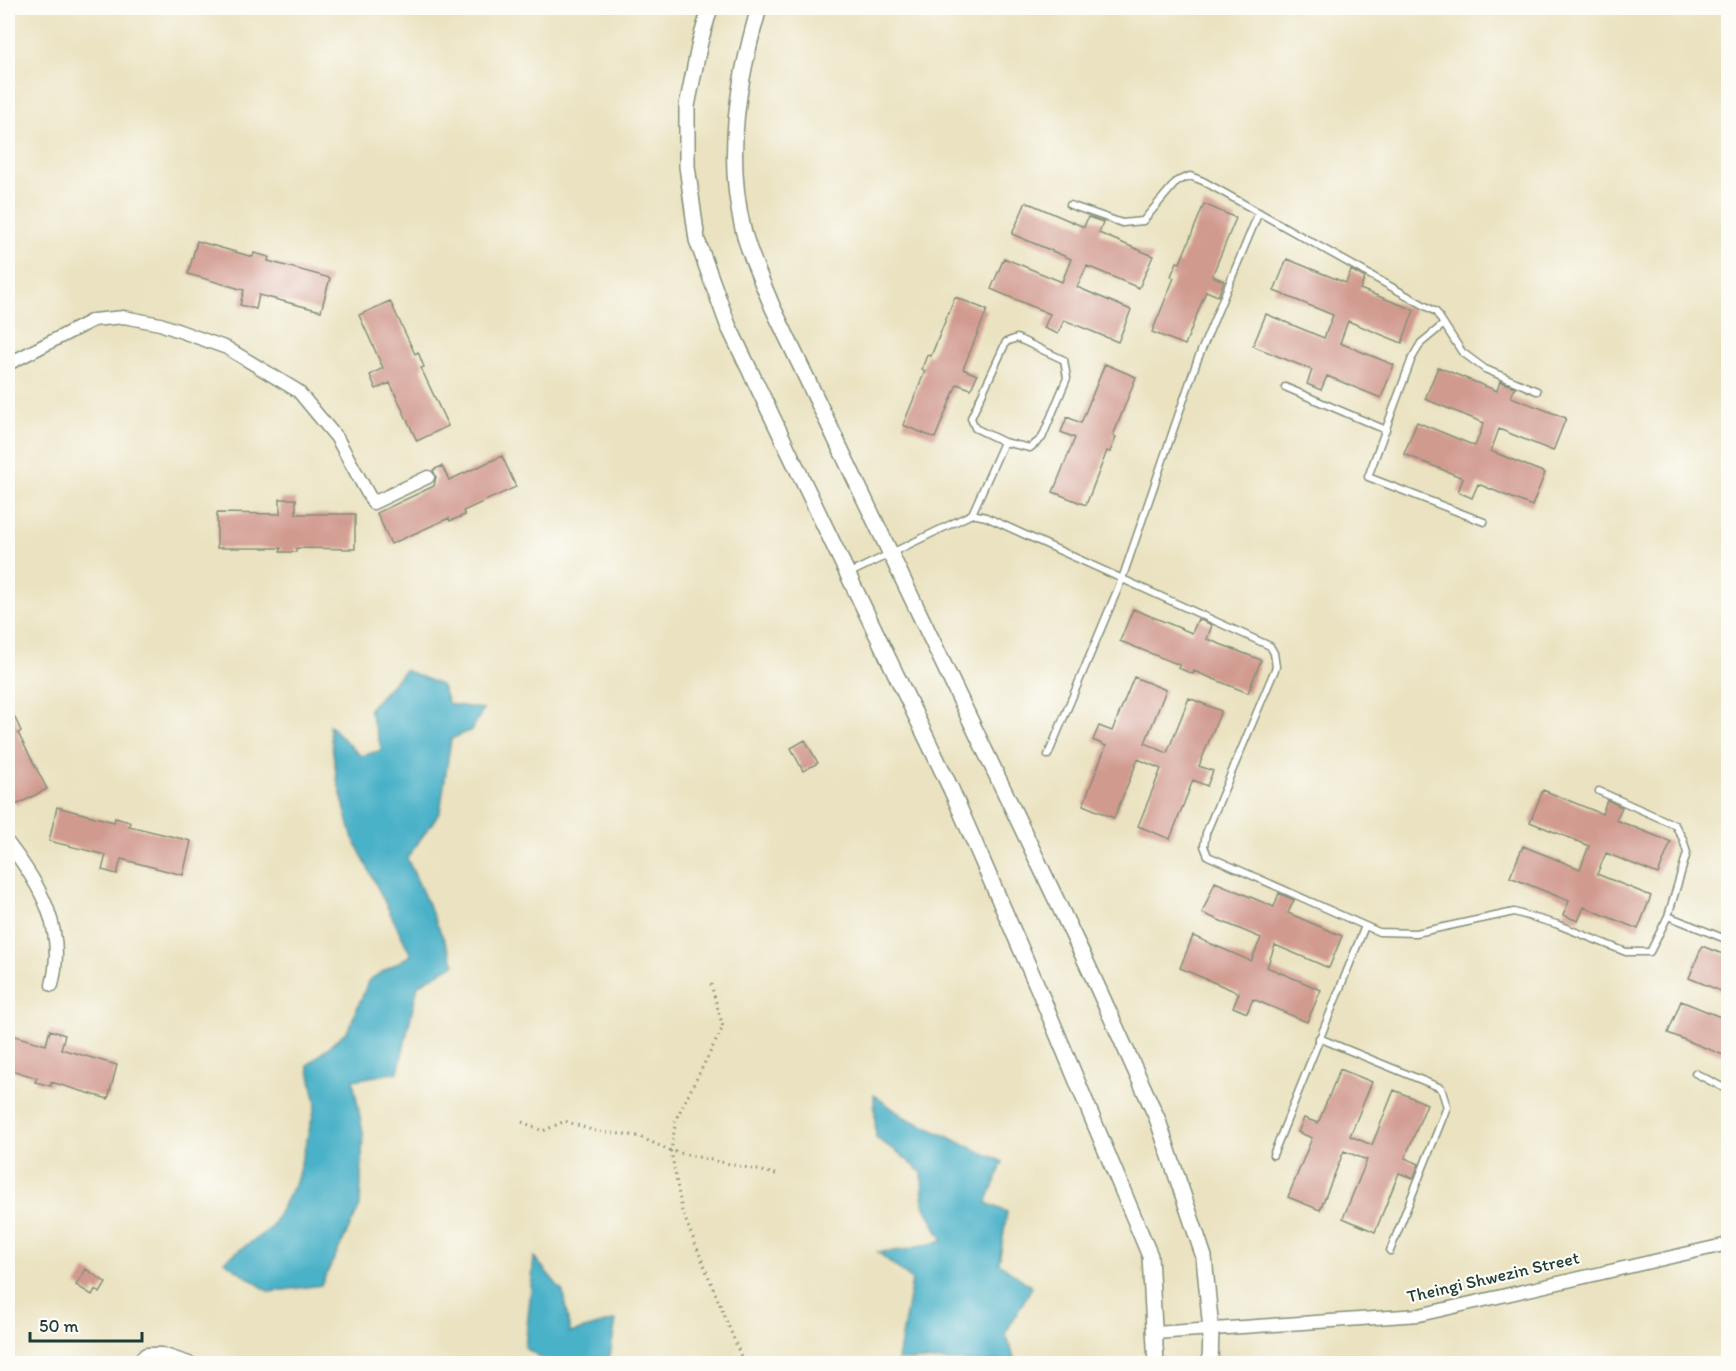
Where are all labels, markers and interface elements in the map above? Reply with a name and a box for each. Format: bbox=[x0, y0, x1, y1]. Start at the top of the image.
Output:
street label: Theingi Shwezin Street bbox=[1405, 1246, 1582, 1308]
scale bar bbox=[30, 1305, 142, 1343]
text: 50 m bbox=[39, 1315, 79, 1337]

